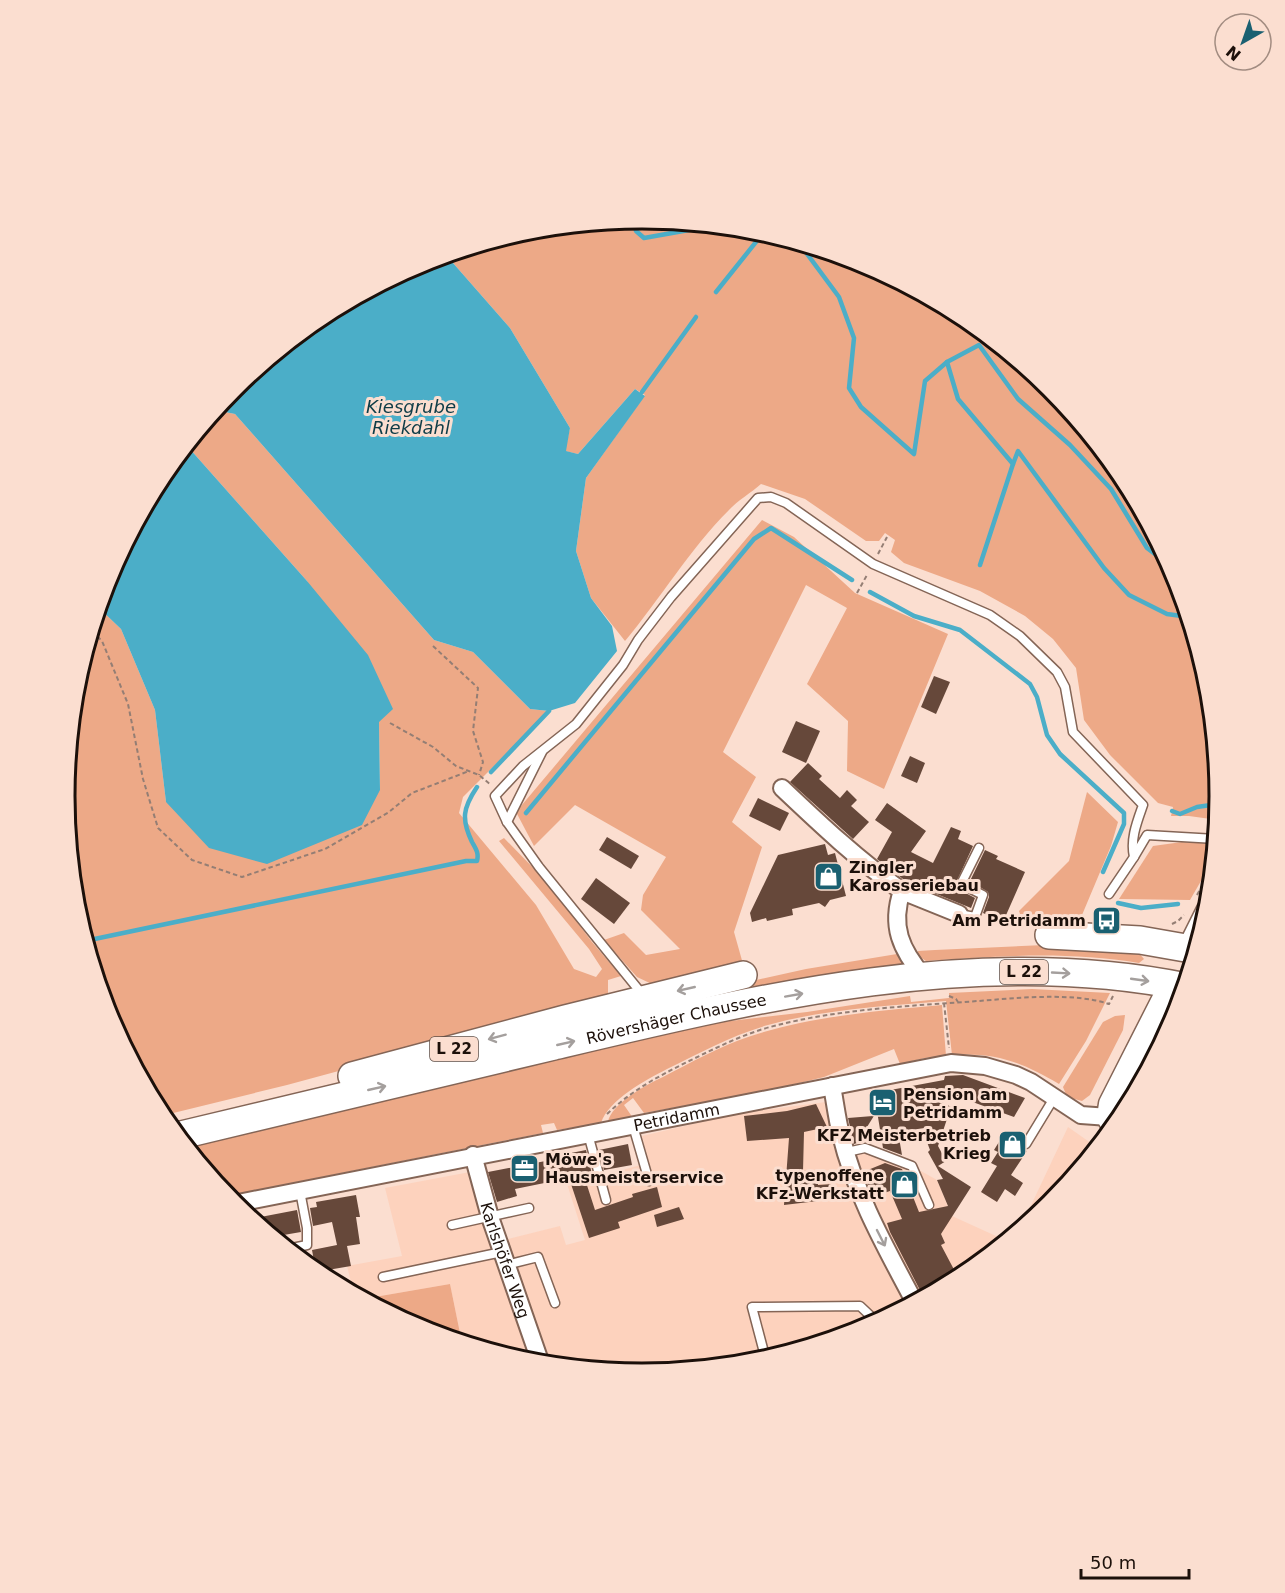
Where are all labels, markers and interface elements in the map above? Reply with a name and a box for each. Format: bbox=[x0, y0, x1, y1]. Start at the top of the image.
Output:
north arrow bbox=[1213, 12, 1273, 72]
text: N bbox=[1222, 42, 1245, 65]
water label: Kiesgrube Riekdahl bbox=[366, 396, 456, 438]
place label: Zingler Karosseriebau bbox=[849, 858, 979, 895]
shop icon: Zingler Karosseriebau bbox=[812, 860, 844, 892]
bus stop icon: Am Petridamm bbox=[1091, 904, 1123, 936]
place label: Am Petridamm bbox=[952, 911, 1086, 930]
road number: L 22 bbox=[1000, 960, 1048, 984]
one-way arrow bbox=[1050, 967, 1070, 978]
one-way arrow bbox=[1130, 974, 1150, 985]
one-way arrow bbox=[677, 983, 696, 995]
one-way arrow bbox=[784, 989, 803, 1000]
street label: Rövershäger Chaussee bbox=[584, 990, 768, 1048]
one-way arrow bbox=[488, 1032, 507, 1043]
road number: L 22 bbox=[430, 1037, 478, 1061]
one-way arrow bbox=[557, 1037, 576, 1049]
one-way arrow bbox=[367, 1082, 386, 1094]
place label: Pension am Petridamm bbox=[903, 1085, 1007, 1122]
hotel icon: Pension am Petridamm bbox=[866, 1087, 898, 1119]
street label: Petridamm bbox=[632, 1099, 721, 1135]
place label: KFZ Meisterbetrieb Krieg bbox=[817, 1126, 991, 1163]
shop icon: KFZ Meisterbetrieb Krieg bbox=[996, 1128, 1028, 1160]
place label: Möwe's Hausmeisterservice bbox=[545, 1150, 724, 1187]
office icon: Möwe's Hausmeisterservice bbox=[508, 1152, 540, 1184]
place label: typenoffene KFz-Werkstatt bbox=[756, 1166, 884, 1203]
shop icon: typenoffene KFz-Werkstatt bbox=[889, 1168, 921, 1200]
street label: Karlshöfer Weg bbox=[477, 1200, 534, 1321]
one-way arrow bbox=[875, 1229, 887, 1246]
scale bar bbox=[1081, 1542, 1189, 1580]
text: 50 m bbox=[1090, 1552, 1136, 1573]

